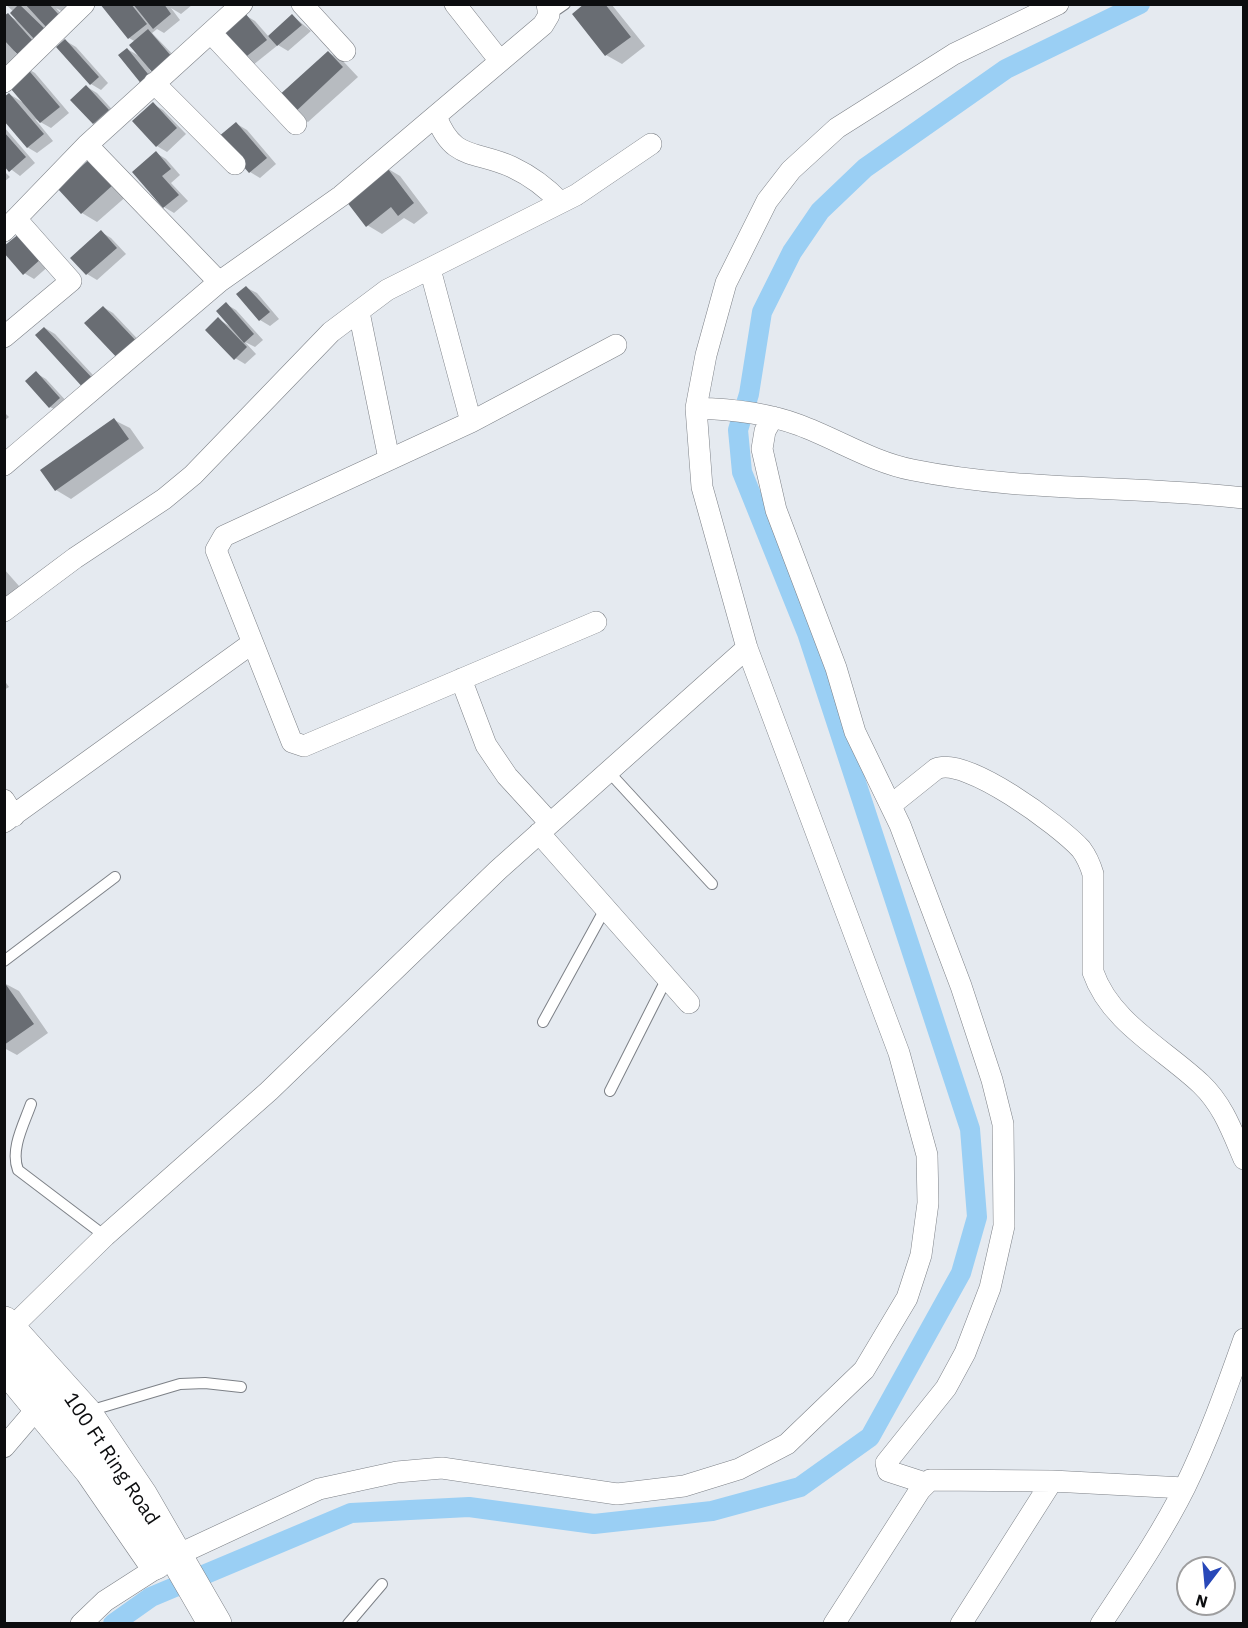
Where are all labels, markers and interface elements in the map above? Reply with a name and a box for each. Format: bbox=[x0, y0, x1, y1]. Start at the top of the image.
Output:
street label: 100 Ft Ring Road bbox=[58, 1388, 164, 1530]
north arrow bbox=[1176, 1556, 1236, 1616]
text: N bbox=[1193, 1590, 1210, 1613]

